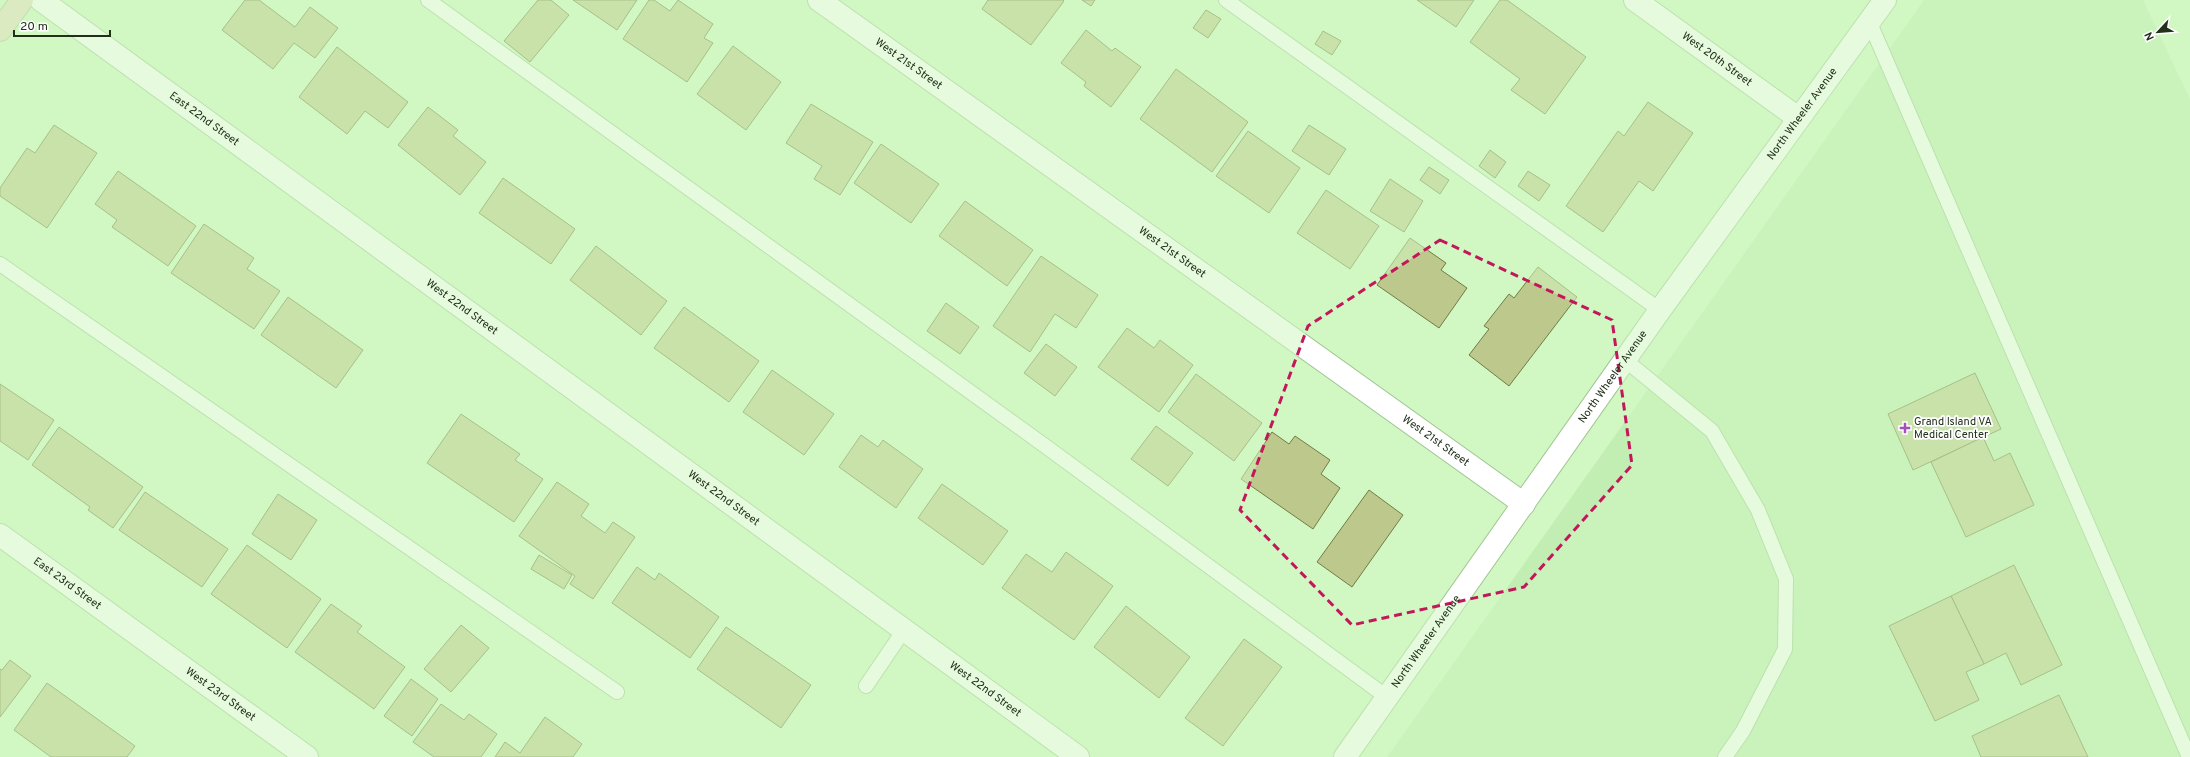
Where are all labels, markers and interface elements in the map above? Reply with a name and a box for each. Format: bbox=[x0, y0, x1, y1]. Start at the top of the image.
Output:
scale bar bbox=[14, 12, 110, 38]
north arrow bbox=[2138, 12, 2178, 52]
text: 20 m bbox=[20, 19, 48, 35]
street label: West 20th Street bbox=[1679, 29, 1755, 89]
text: N bbox=[2142, 29, 2158, 43]
street label: West 21st Street bbox=[872, 35, 945, 93]
street label: North Wheeler Avenue bbox=[1764, 65, 1840, 163]
street label: East 22nd Street bbox=[166, 89, 242, 149]
street label: West 21st Street bbox=[1136, 224, 1208, 281]
street label: West 22nd Street bbox=[423, 276, 501, 338]
street label: North Wheeler Avenue bbox=[1575, 328, 1651, 426]
street label: West 21st Street bbox=[1399, 412, 1472, 470]
place label: Grand Island VA Medical Center bbox=[1914, 415, 1992, 442]
marker: Grand Island VA Medical Center bbox=[1899, 422, 1911, 434]
street label: West 22nd Street bbox=[685, 467, 762, 529]
street label: East 23rd Street bbox=[30, 554, 104, 613]
street label: North Wheeler Avenue bbox=[1389, 592, 1464, 691]
street label: West 22nd Street bbox=[946, 658, 1024, 720]
street label: West 23rd Street bbox=[183, 664, 258, 724]

